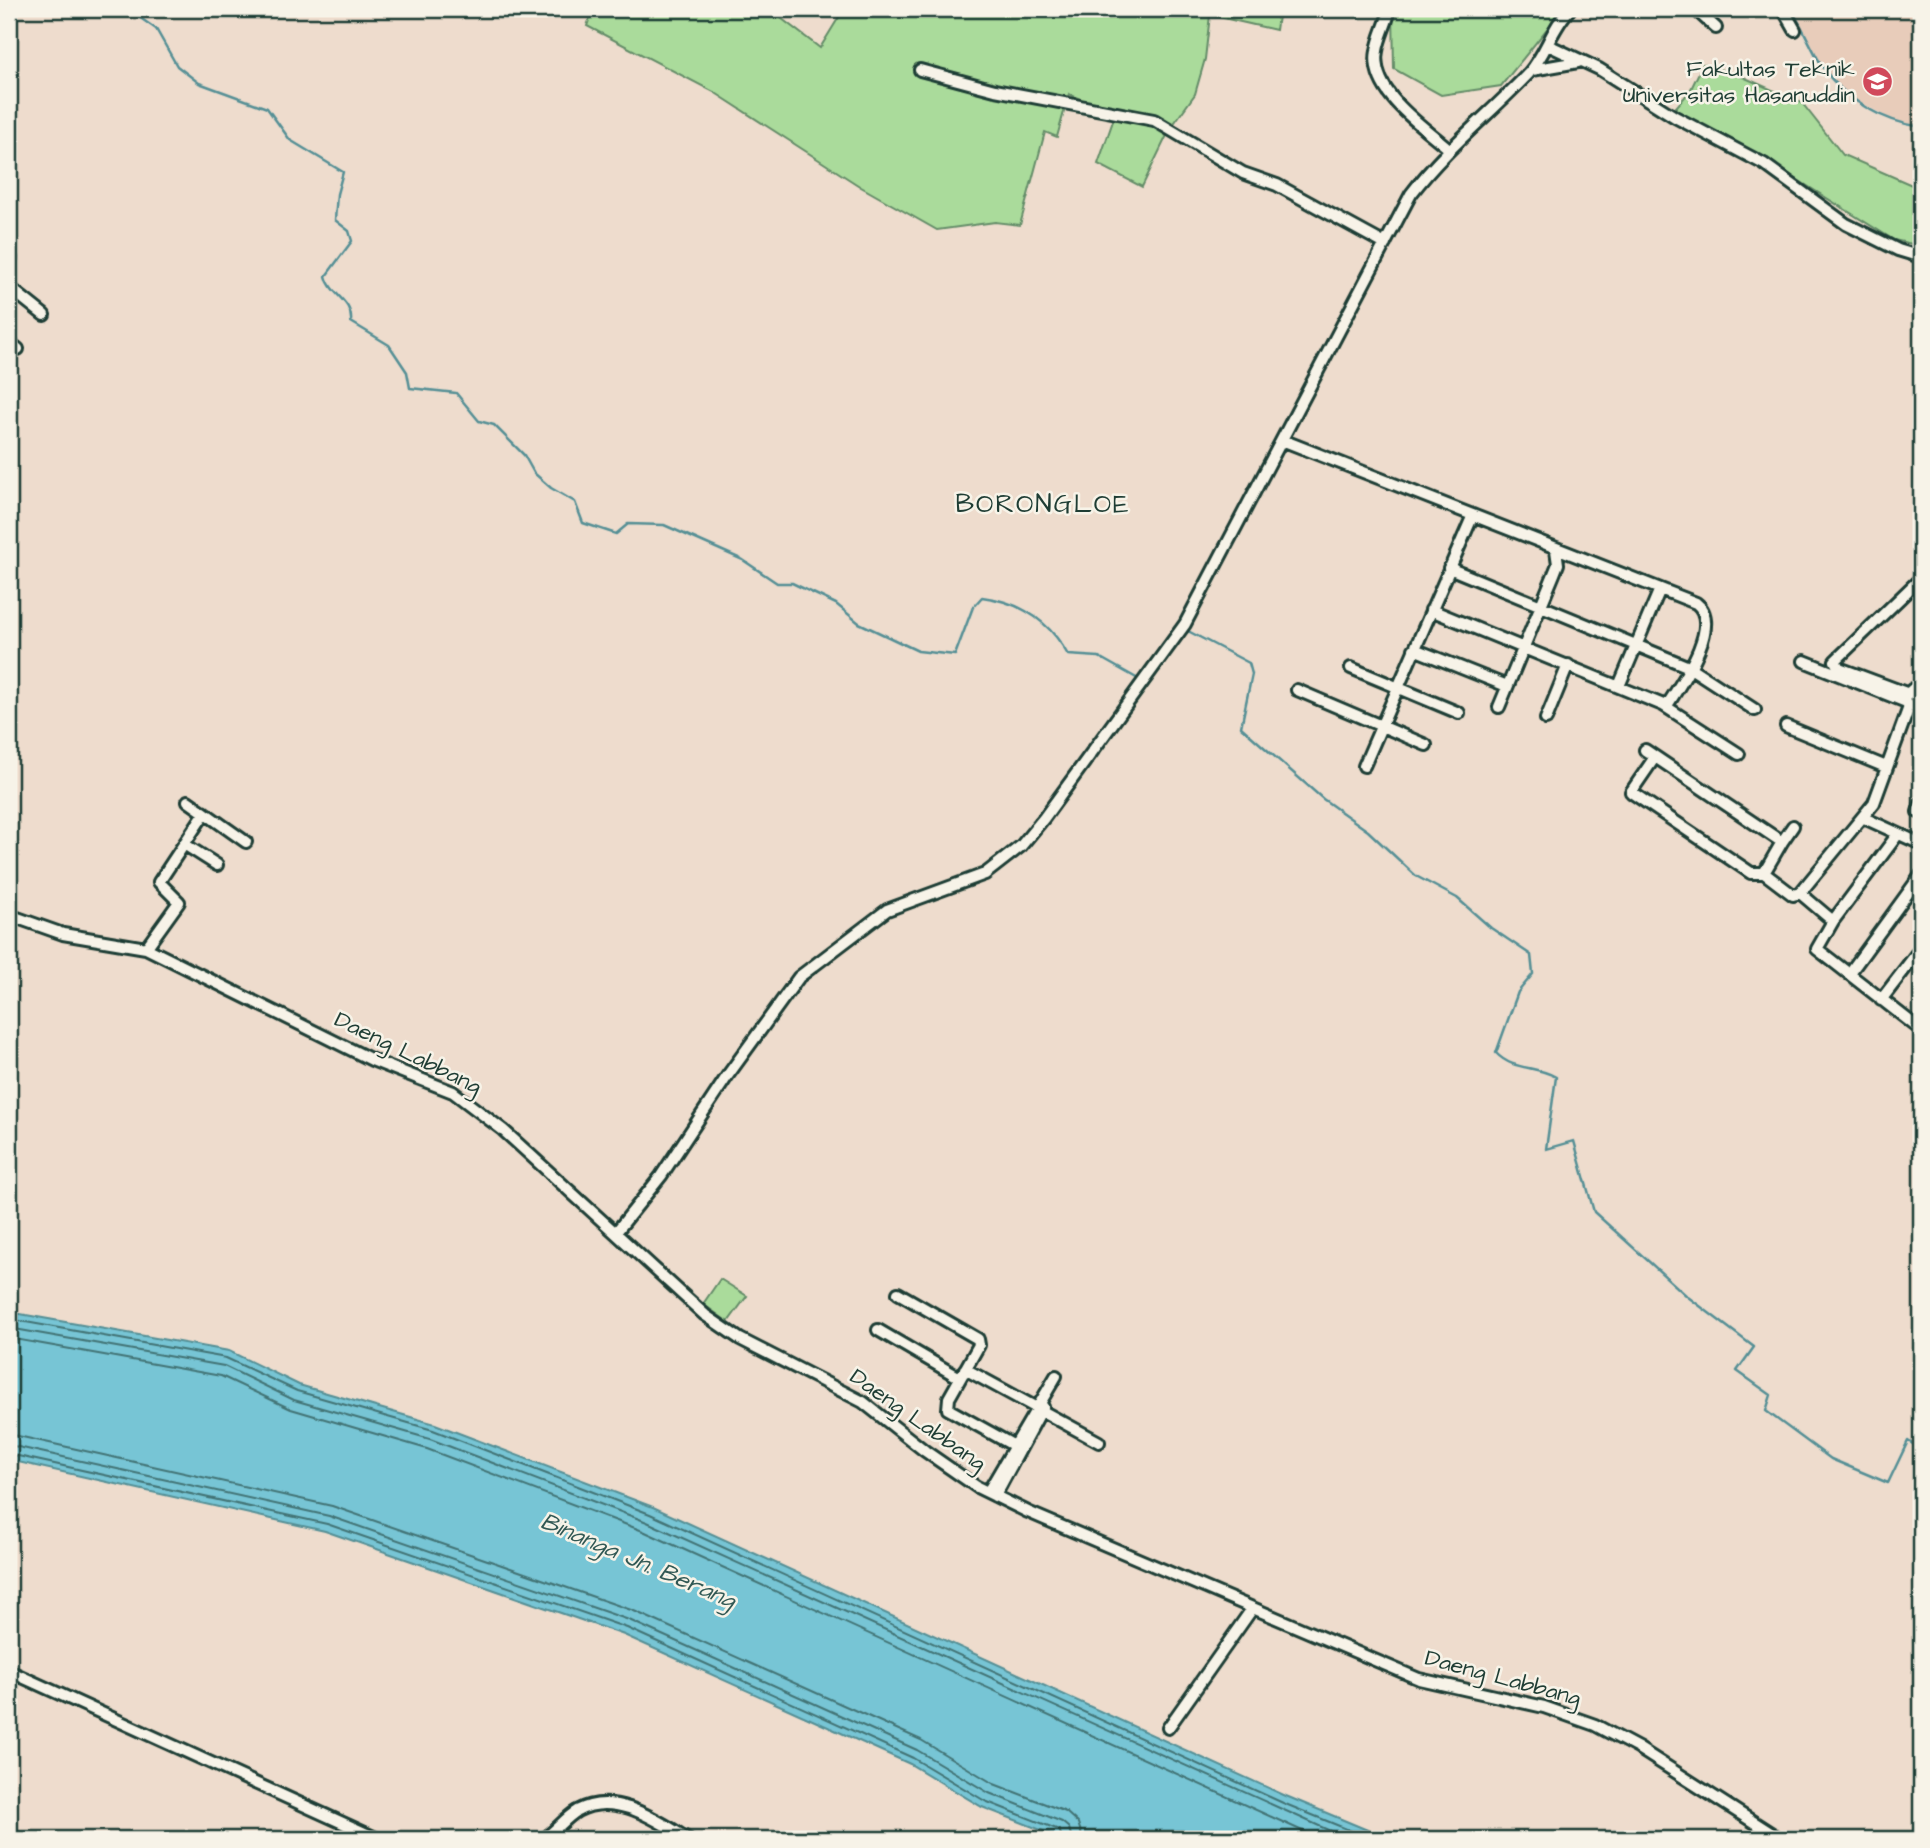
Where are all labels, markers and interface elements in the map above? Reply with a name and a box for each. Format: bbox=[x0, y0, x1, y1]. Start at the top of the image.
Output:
place label: Fakultas Teknik Universitas Hasanuddin bbox=[1623, 53, 1855, 111]
school or university icon: Fakultas Teknik Universitas Hasanuddin bbox=[1861, 65, 1895, 99]
district label: BORONGLOE bbox=[956, 486, 1130, 522]
street label: Daeng Labbang bbox=[329, 1004, 487, 1103]
street label: Daeng Labbang bbox=[843, 1361, 993, 1480]
water label: Binanga Jn. Berang bbox=[535, 1505, 742, 1619]
street label: Daeng Labbang bbox=[1421, 1642, 1585, 1715]

